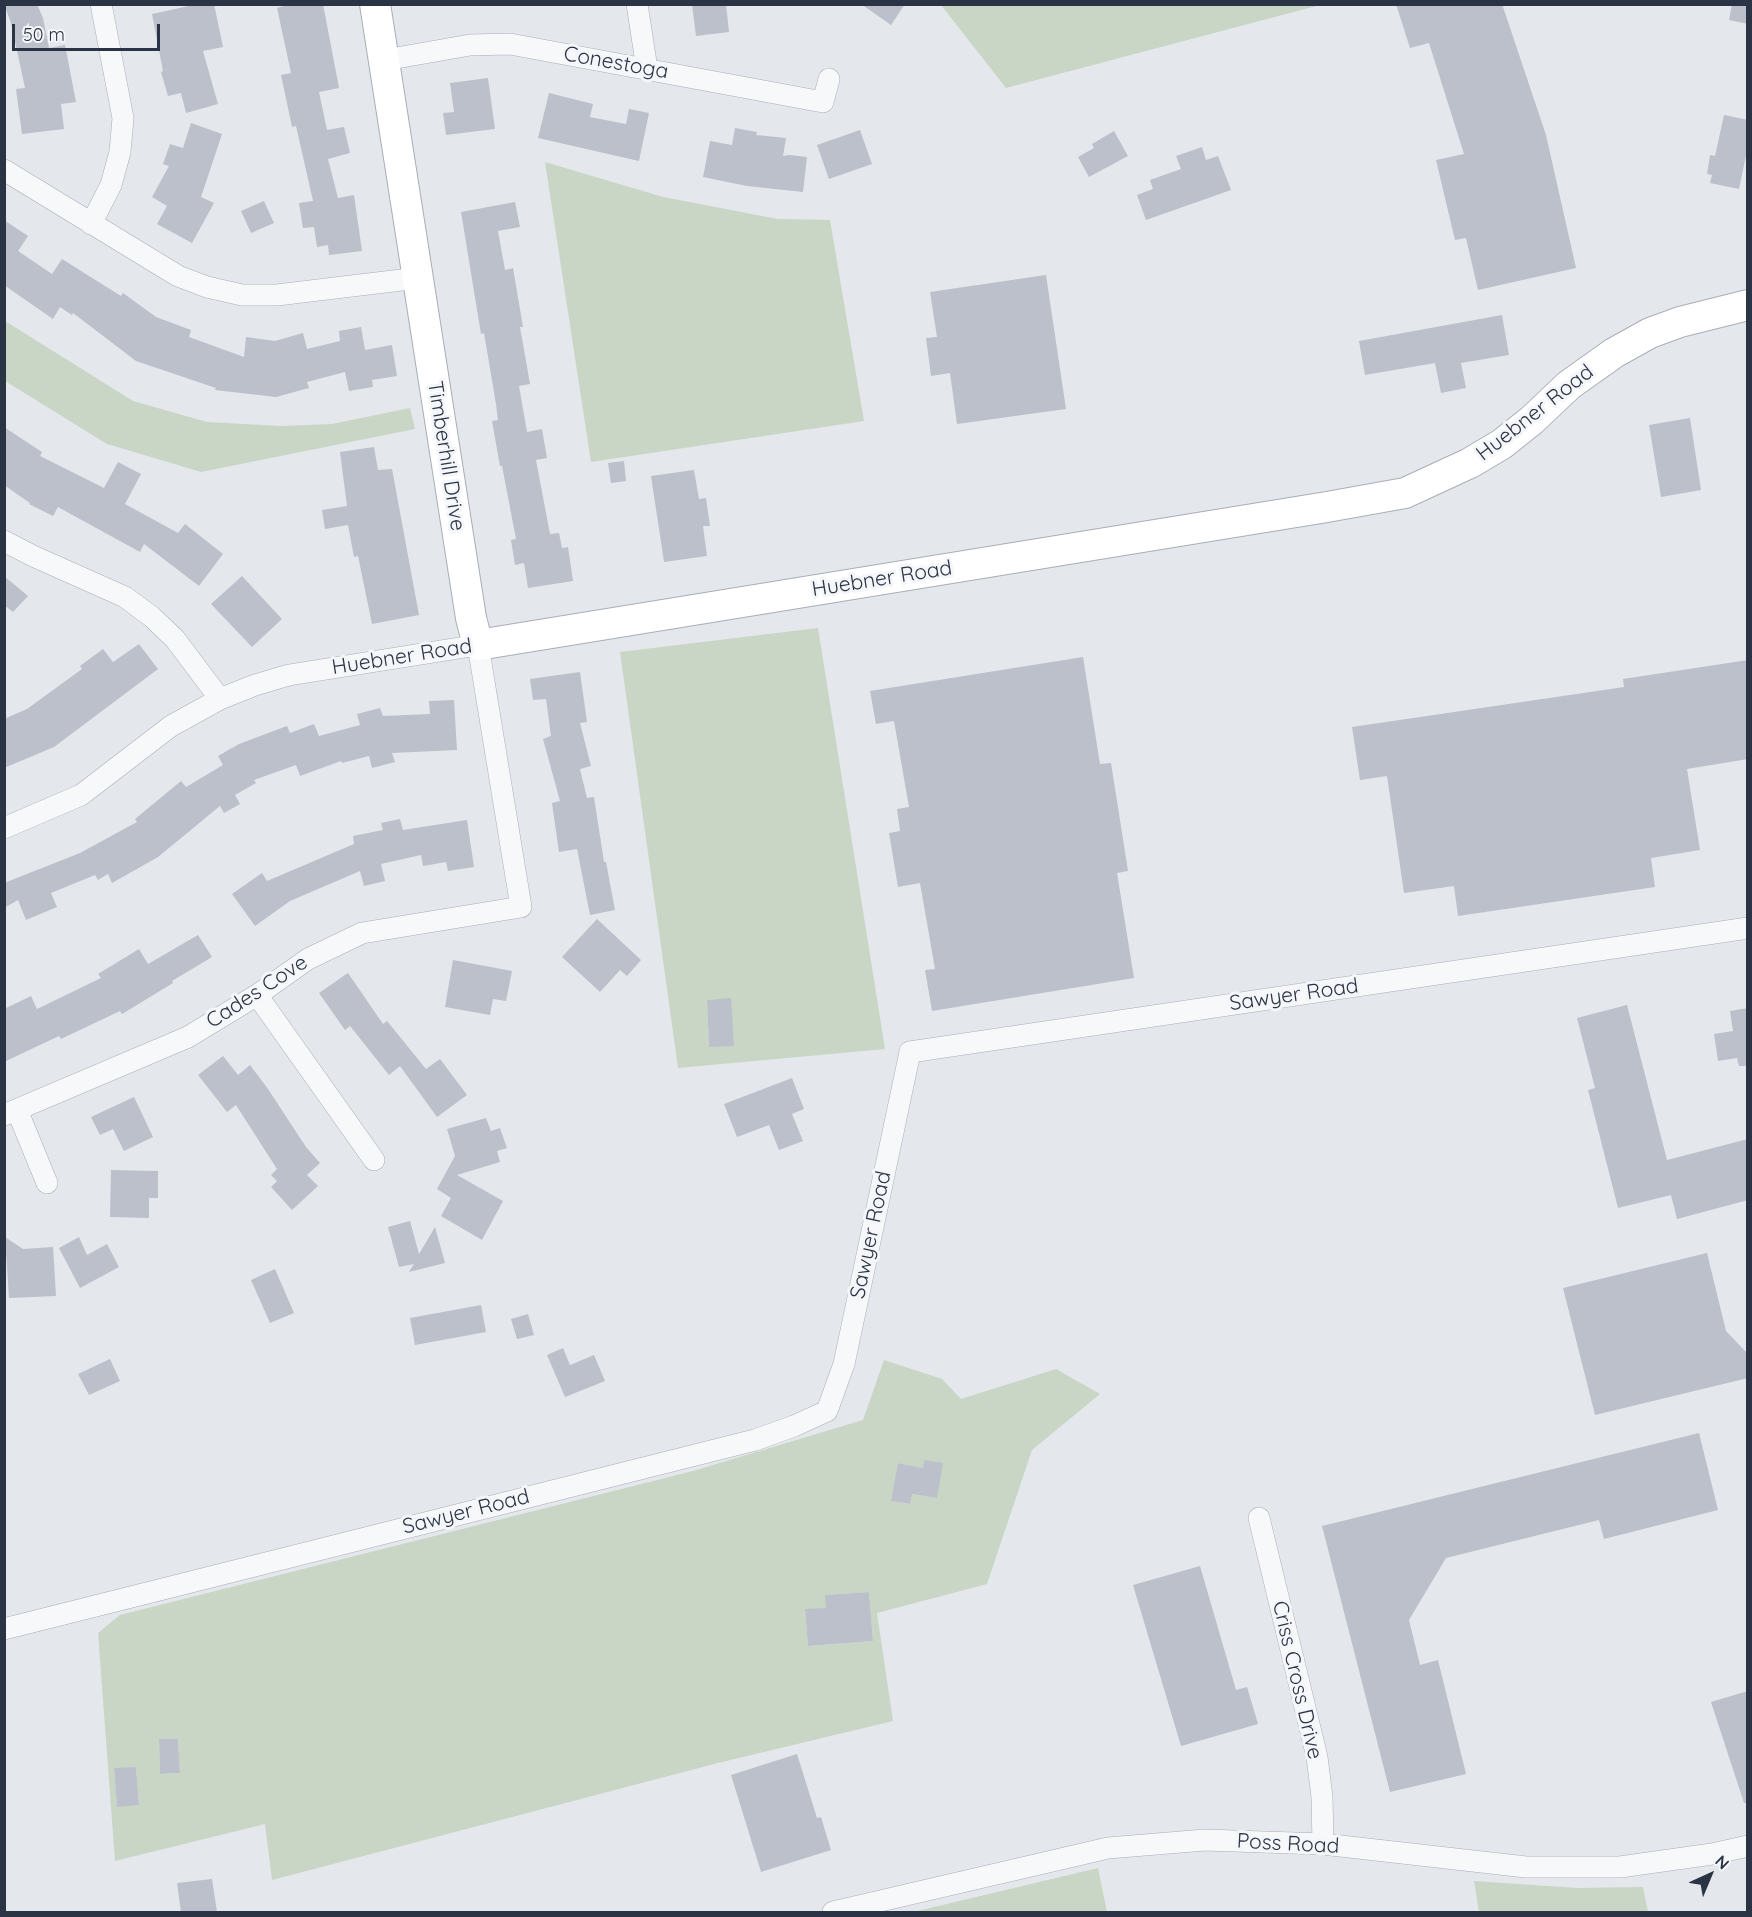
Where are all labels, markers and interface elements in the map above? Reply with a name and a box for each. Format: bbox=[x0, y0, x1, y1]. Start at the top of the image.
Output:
scale bar bbox=[15, 12, 164, 50]
text: 50 m bbox=[23, 23, 65, 46]
street label: Conestoga bbox=[562, 41, 670, 85]
street label: Huebner Road bbox=[1471, 359, 1599, 467]
street label: Timberhill Drive bbox=[422, 379, 470, 533]
street label: Huebner Road bbox=[810, 555, 954, 603]
street label: Huebner Road bbox=[330, 633, 474, 681]
street label: Cades Cove bbox=[202, 950, 312, 1034]
street label: Sawyer Road bbox=[1228, 973, 1360, 1017]
street label: Sawyer Road bbox=[845, 1169, 897, 1301]
street label: Sawyer Road bbox=[400, 1484, 532, 1540]
street label: Criss Cross Drive bbox=[1267, 1598, 1327, 1762]
street label: Poss Road bbox=[1236, 1829, 1340, 1859]
north arrow bbox=[1680, 1845, 1740, 1905]
text: N bbox=[1711, 1851, 1734, 1873]

